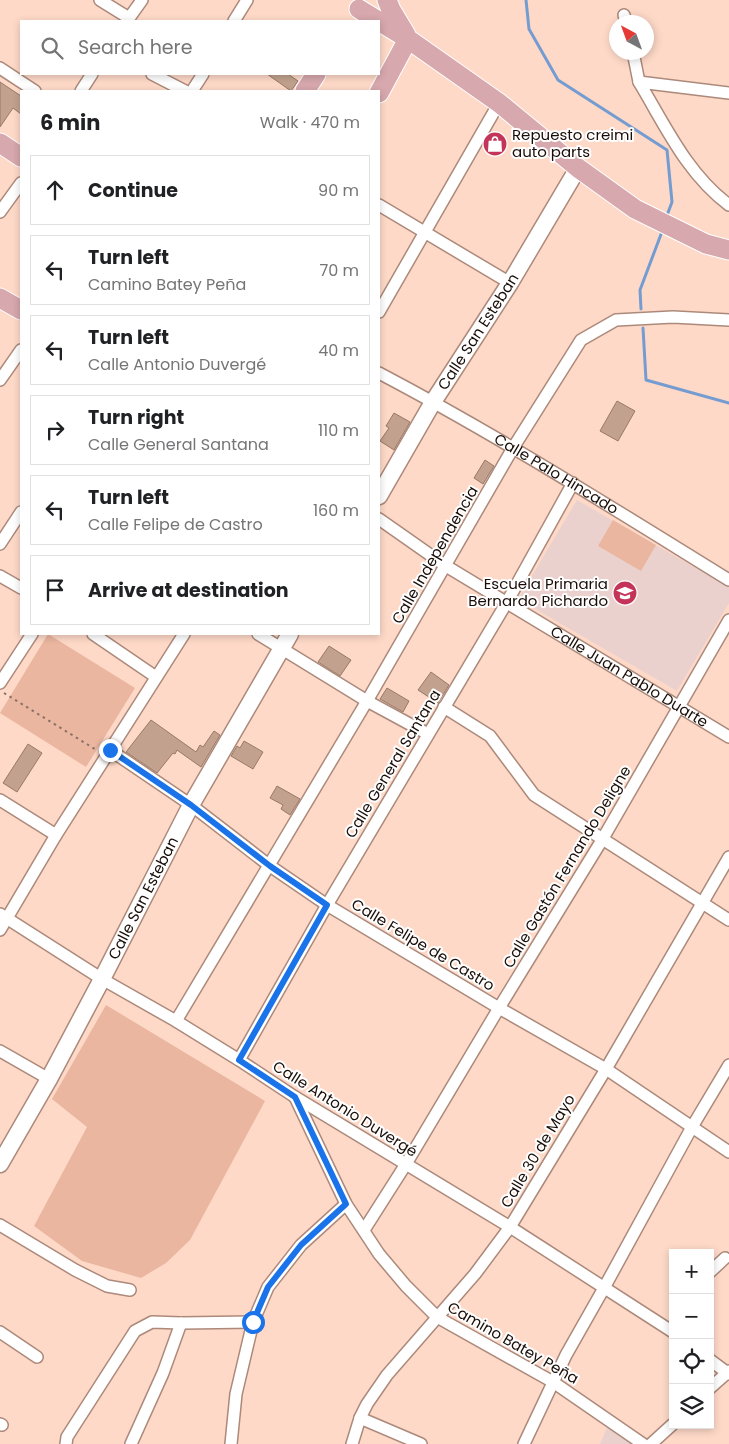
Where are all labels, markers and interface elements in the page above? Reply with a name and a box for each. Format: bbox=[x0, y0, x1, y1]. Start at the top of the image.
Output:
north arrow bbox=[609, 15, 654, 60]
search box bbox=[20, 20, 380, 75]
icon: search bbox=[38, 34, 66, 62]
text: Search here bbox=[78, 34, 192, 61]
text: 6 min bbox=[40, 108, 100, 137]
text: Walk · 470 m bbox=[260, 111, 360, 134]
place label: Repuesto creimi auto parts bbox=[512, 124, 633, 162]
shop icon: Repuesto creimi auto parts bbox=[482, 131, 508, 157]
icon: ahead bbox=[41, 176, 69, 204]
text: Continue bbox=[88, 177, 178, 204]
text: 90 m bbox=[318, 179, 359, 202]
text: Turn left bbox=[88, 244, 169, 271]
icon: left bbox=[41, 256, 69, 284]
text: 70 m bbox=[319, 259, 359, 282]
street label: Calle San Esteban bbox=[432, 269, 523, 394]
text: Camino Batey Peña bbox=[88, 273, 246, 296]
text: Turn left bbox=[88, 324, 169, 351]
icon: left bbox=[41, 336, 69, 364]
text: 40 m bbox=[318, 339, 359, 362]
text: Calle Antonio Duvergé bbox=[88, 353, 266, 376]
text: Turn right bbox=[88, 404, 184, 431]
icon: right bbox=[41, 416, 69, 444]
text: 110 m bbox=[318, 419, 359, 442]
street label: Calle Palo Hincado bbox=[491, 428, 623, 519]
text: Calle General Santana bbox=[88, 433, 269, 456]
street label: Calle Independencia bbox=[386, 482, 483, 628]
text: Turn left bbox=[88, 484, 169, 511]
icon: left bbox=[41, 496, 69, 524]
text: 160 m bbox=[313, 499, 359, 522]
text: Calle Felipe de Castro bbox=[88, 513, 263, 536]
place label: Escuela Primaria Bernardo Pichardo bbox=[468, 573, 608, 611]
icon: arrive bbox=[41, 576, 69, 604]
text: Arrive at destination bbox=[88, 577, 289, 604]
school or university icon: Escuela Primaria Bernardo Pichardo bbox=[612, 580, 638, 606]
street label: Calle Juan Pablo Duarte bbox=[547, 621, 712, 732]
street label: Calle General Santana bbox=[340, 686, 445, 842]
route end bbox=[99, 739, 122, 762]
street label: Calle Gastón Fernando Deligne bbox=[498, 762, 635, 972]
street label: Calle San Esteban bbox=[103, 833, 183, 963]
street label: Calle Felipe de Castro bbox=[348, 893, 499, 996]
street label: Calle Antonio Duvergé bbox=[269, 1055, 422, 1162]
street label: Calle 30 de Mayo bbox=[495, 1090, 580, 1212]
map controls bbox=[669, 1249, 714, 1429]
button: + bbox=[669, 1249, 714, 1294]
button: − bbox=[669, 1294, 714, 1339]
street label: Camino Batey Peña bbox=[444, 1296, 583, 1389]
route start bbox=[242, 1311, 265, 1334]
button: locate bbox=[669, 1339, 714, 1384]
button: layers bbox=[669, 1384, 714, 1429]

